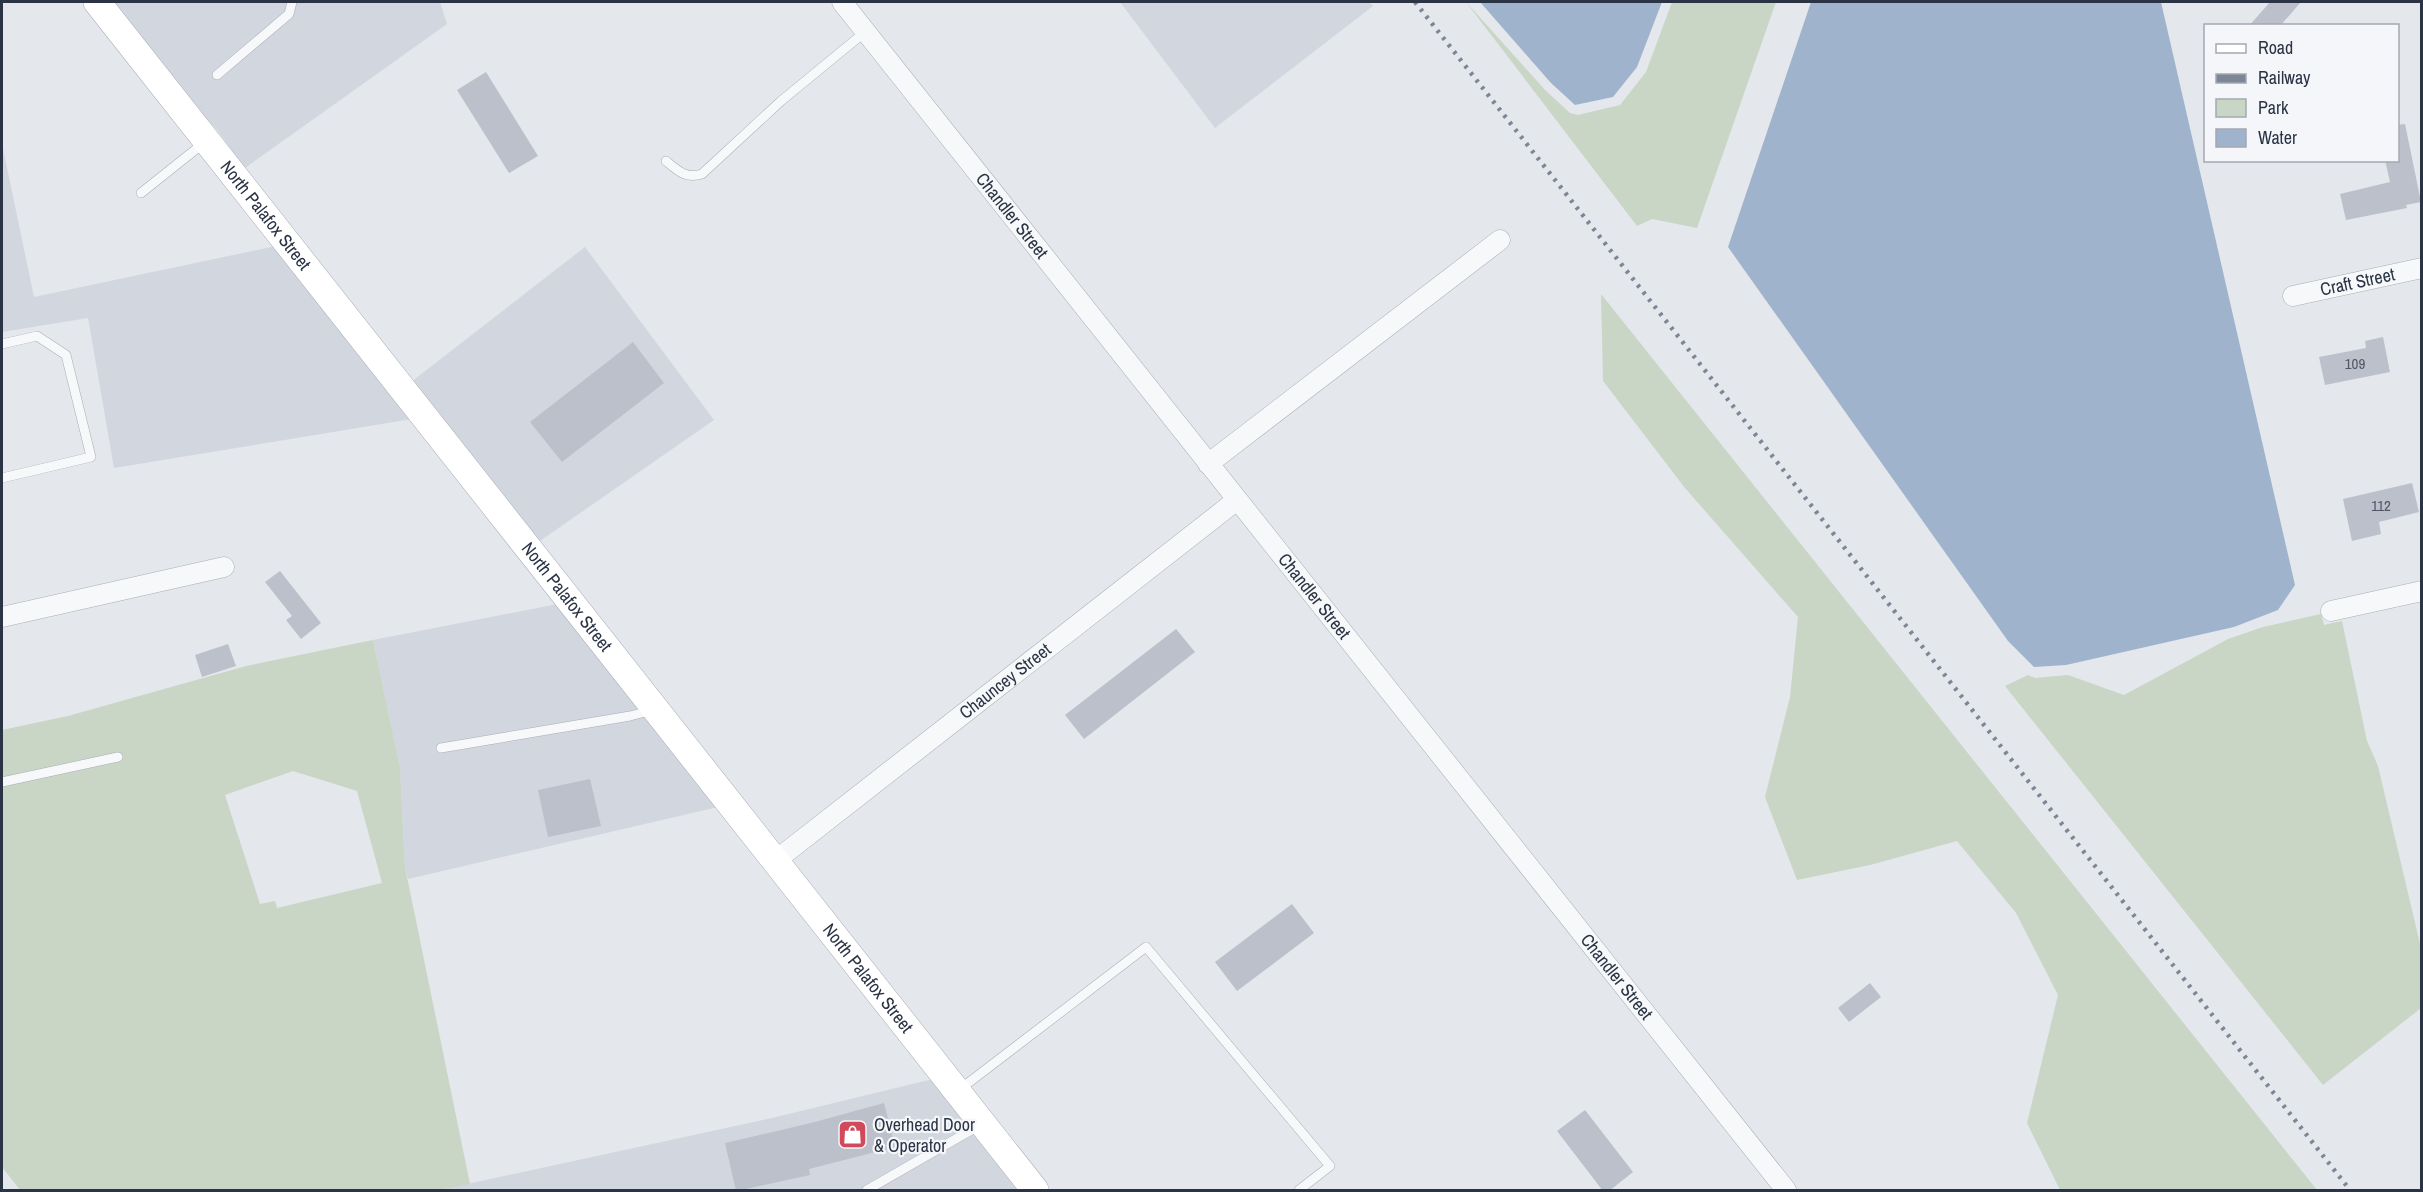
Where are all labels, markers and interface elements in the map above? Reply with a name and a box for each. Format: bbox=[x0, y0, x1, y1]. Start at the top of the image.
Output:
legend bbox=[2204, 24, 2399, 162]
text: Road bbox=[2258, 35, 2293, 60]
text: Railway bbox=[2258, 65, 2311, 90]
text: Park bbox=[2258, 95, 2289, 120]
text: Water bbox=[2258, 125, 2297, 150]
street label: North Palafox Street bbox=[215, 155, 317, 275]
street label: Chandler Street bbox=[970, 167, 1054, 264]
street label: Craft Street bbox=[2318, 261, 2397, 302]
house number: 109 bbox=[2345, 353, 2365, 374]
house number: 112 bbox=[2371, 495, 2391, 516]
street label: North Palafox Street bbox=[516, 537, 618, 657]
street label: Chandler Street bbox=[1273, 548, 1357, 644]
street label: Chauncey Street bbox=[954, 637, 1056, 725]
street label: North Palafox Street bbox=[817, 918, 919, 1038]
street label: Chandler Street bbox=[1575, 928, 1659, 1025]
place label: Overhead Door & Operator bbox=[874, 1112, 975, 1158]
shop icon: Overhead Door & Operator bbox=[837, 1119, 869, 1151]

